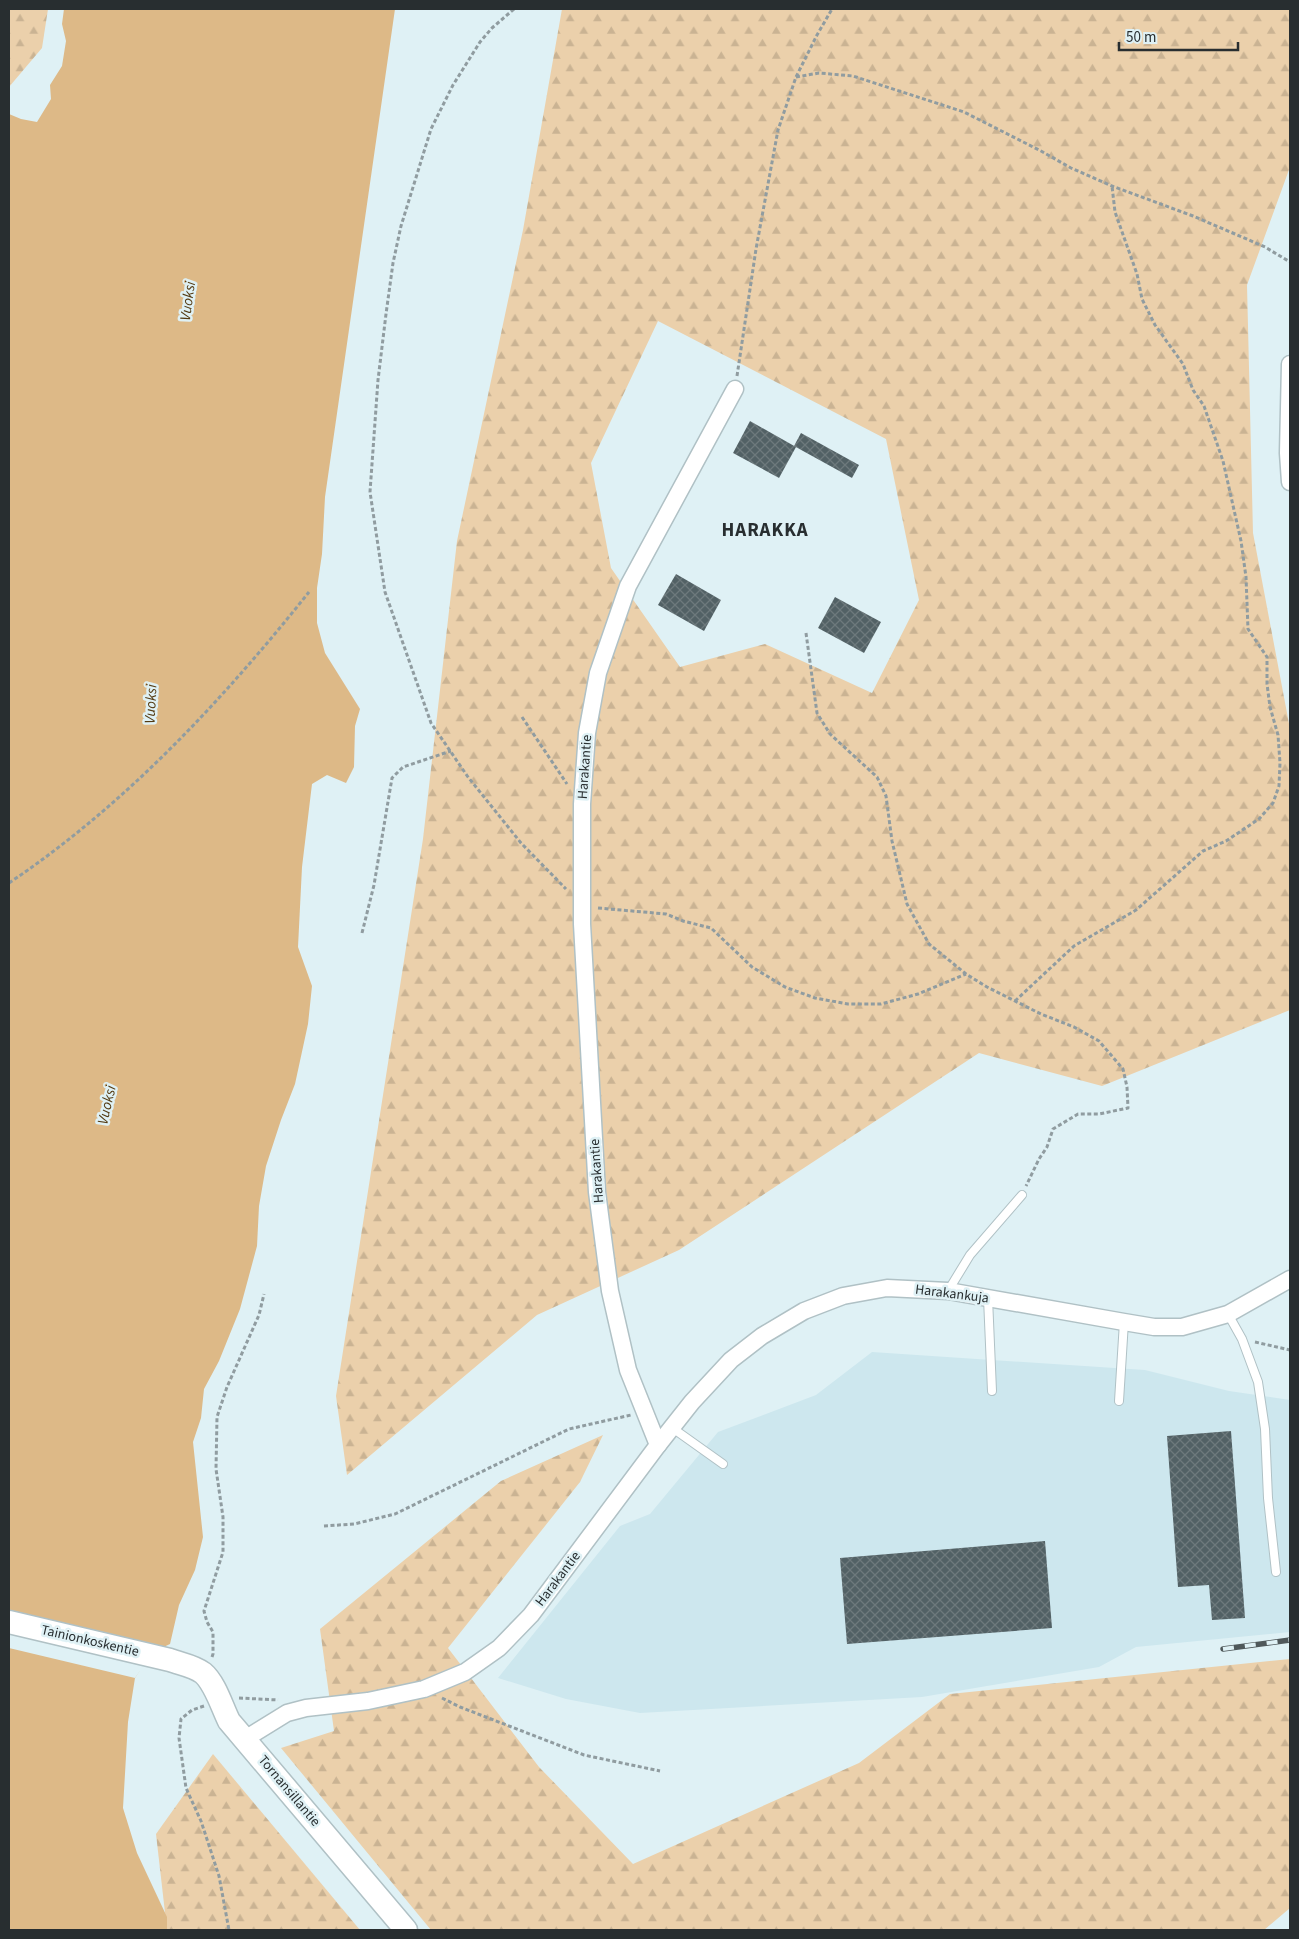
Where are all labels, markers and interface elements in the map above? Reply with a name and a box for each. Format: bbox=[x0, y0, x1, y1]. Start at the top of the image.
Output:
scale bar bbox=[1119, 20, 1238, 52]
text: 50 m bbox=[1126, 27, 1156, 48]
water label: Vuoksi bbox=[175, 280, 201, 322]
district label: HARAKKA bbox=[721, 517, 809, 544]
water label: Vuoksi bbox=[139, 683, 163, 724]
street label: Harakantie bbox=[573, 734, 597, 800]
water label: Vuoksi bbox=[92, 1083, 122, 1127]
street label: Harakantie bbox=[585, 1138, 609, 1204]
street label: Harakankuja bbox=[914, 1280, 990, 1308]
street label: Harakantie bbox=[531, 1547, 585, 1611]
street label: Tainionkoskentie bbox=[39, 1620, 141, 1662]
street label: Tornansillantie bbox=[253, 1751, 325, 1831]

